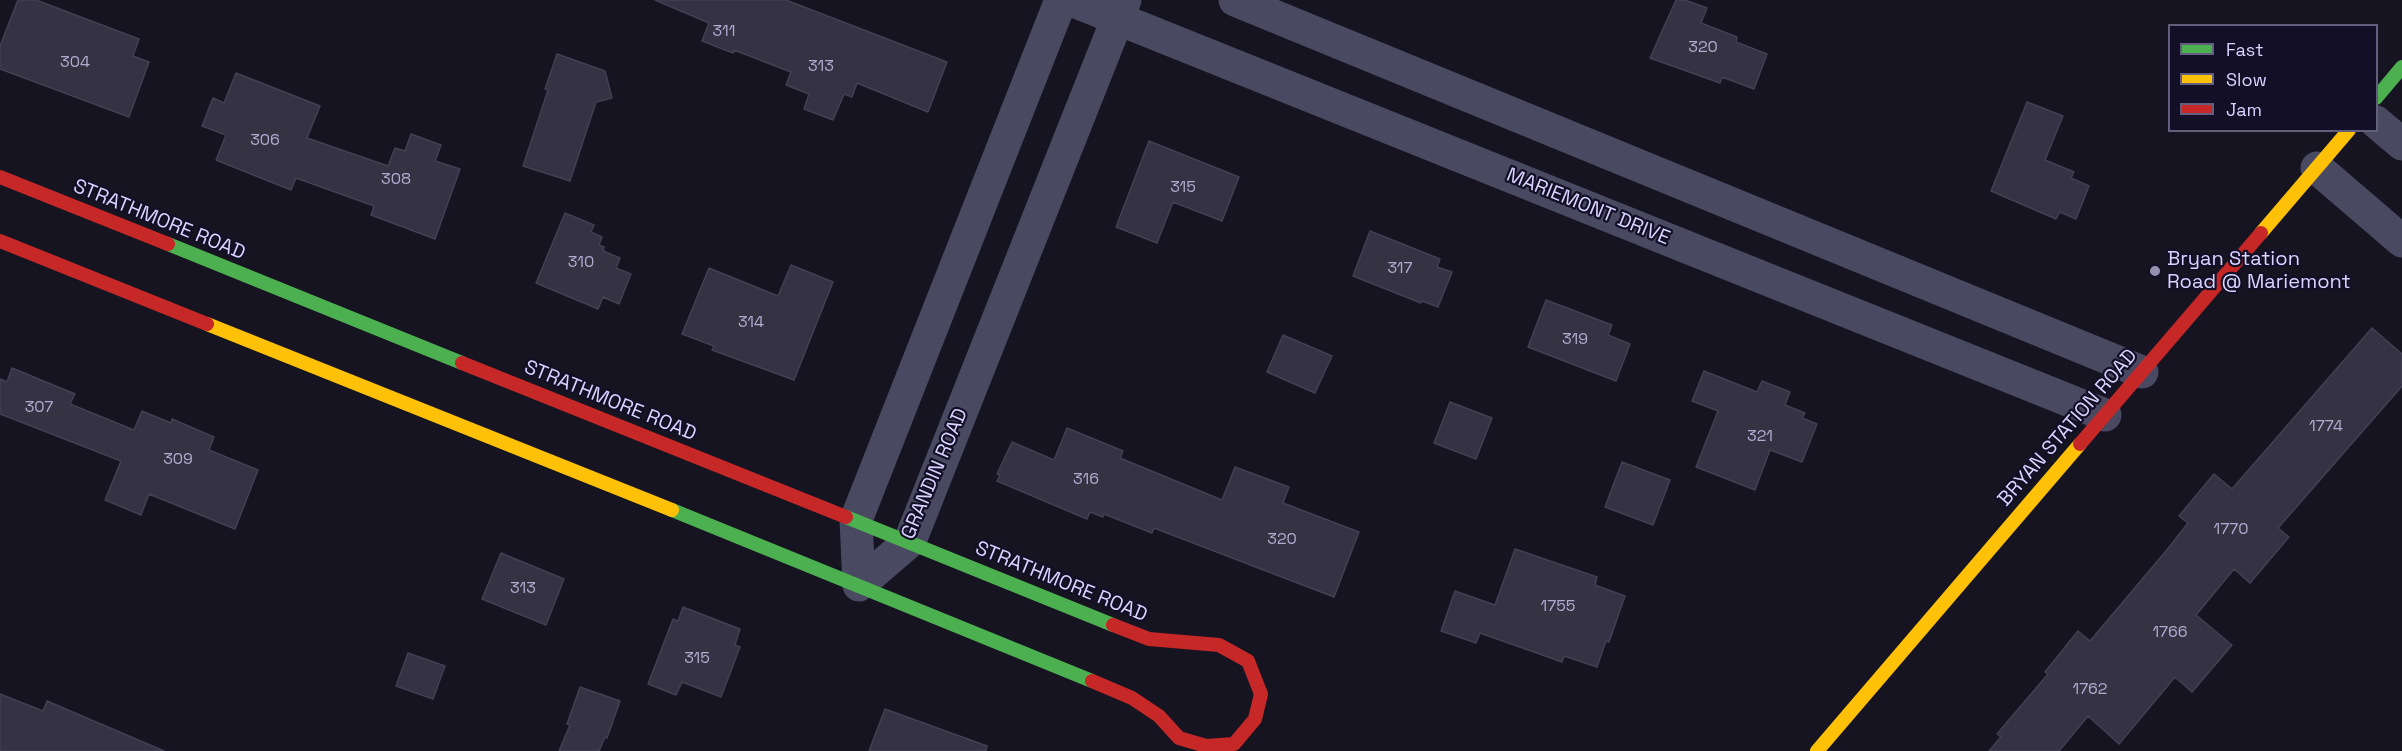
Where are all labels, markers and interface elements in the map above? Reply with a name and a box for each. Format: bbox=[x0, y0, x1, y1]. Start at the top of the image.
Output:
house number: 311 bbox=[713, 22, 735, 42]
legend bbox=[2168, 24, 2378, 132]
house number: 320 bbox=[1688, 38, 1718, 58]
text: Fast bbox=[2226, 38, 2263, 61]
house number: 304 bbox=[60, 53, 90, 73]
house number: 313 bbox=[808, 57, 834, 77]
text: Slow bbox=[2226, 68, 2267, 91]
text: Jam bbox=[2226, 98, 2262, 121]
house number: 306 bbox=[250, 131, 280, 151]
street label: MARIEMONT DRIVE bbox=[1503, 163, 1673, 251]
house number: 308 bbox=[381, 170, 411, 190]
street label: STRATHMORE ROAD bbox=[69, 175, 249, 265]
house number: 315 bbox=[1170, 178, 1196, 198]
place label: Bryan Station Road @ Mariemont bbox=[2167, 248, 2351, 295]
house number: 310 bbox=[568, 253, 594, 273]
house number: 317 bbox=[1387, 259, 1413, 279]
marker: Bryan Station Road @ Mariemont bbox=[2148, 264, 2162, 278]
house number: 314 bbox=[738, 313, 764, 333]
house number: 319 bbox=[1562, 330, 1588, 350]
street label: BRYAN STATION ROAD bbox=[1993, 345, 2143, 511]
street label: STRATHMORE ROAD bbox=[520, 356, 700, 446]
house number: 307 bbox=[25, 398, 53, 418]
street label: GRANDIN ROAD bbox=[897, 405, 973, 543]
house number: 1774 bbox=[2309, 417, 2343, 437]
house number: 321 bbox=[1747, 427, 1773, 447]
house number: 309 bbox=[163, 450, 193, 470]
house number: 316 bbox=[1073, 470, 1099, 490]
house number: 1770 bbox=[2214, 520, 2248, 540]
house number: 320 bbox=[1267, 530, 1297, 550]
street label: STRATHMORE ROAD bbox=[971, 537, 1151, 627]
house number: 313 bbox=[510, 579, 536, 599]
house number: 1755 bbox=[1541, 597, 1575, 617]
house number: 1766 bbox=[2152, 623, 2188, 643]
house number: 315 bbox=[684, 649, 710, 669]
house number: 1762 bbox=[2073, 680, 2107, 700]

